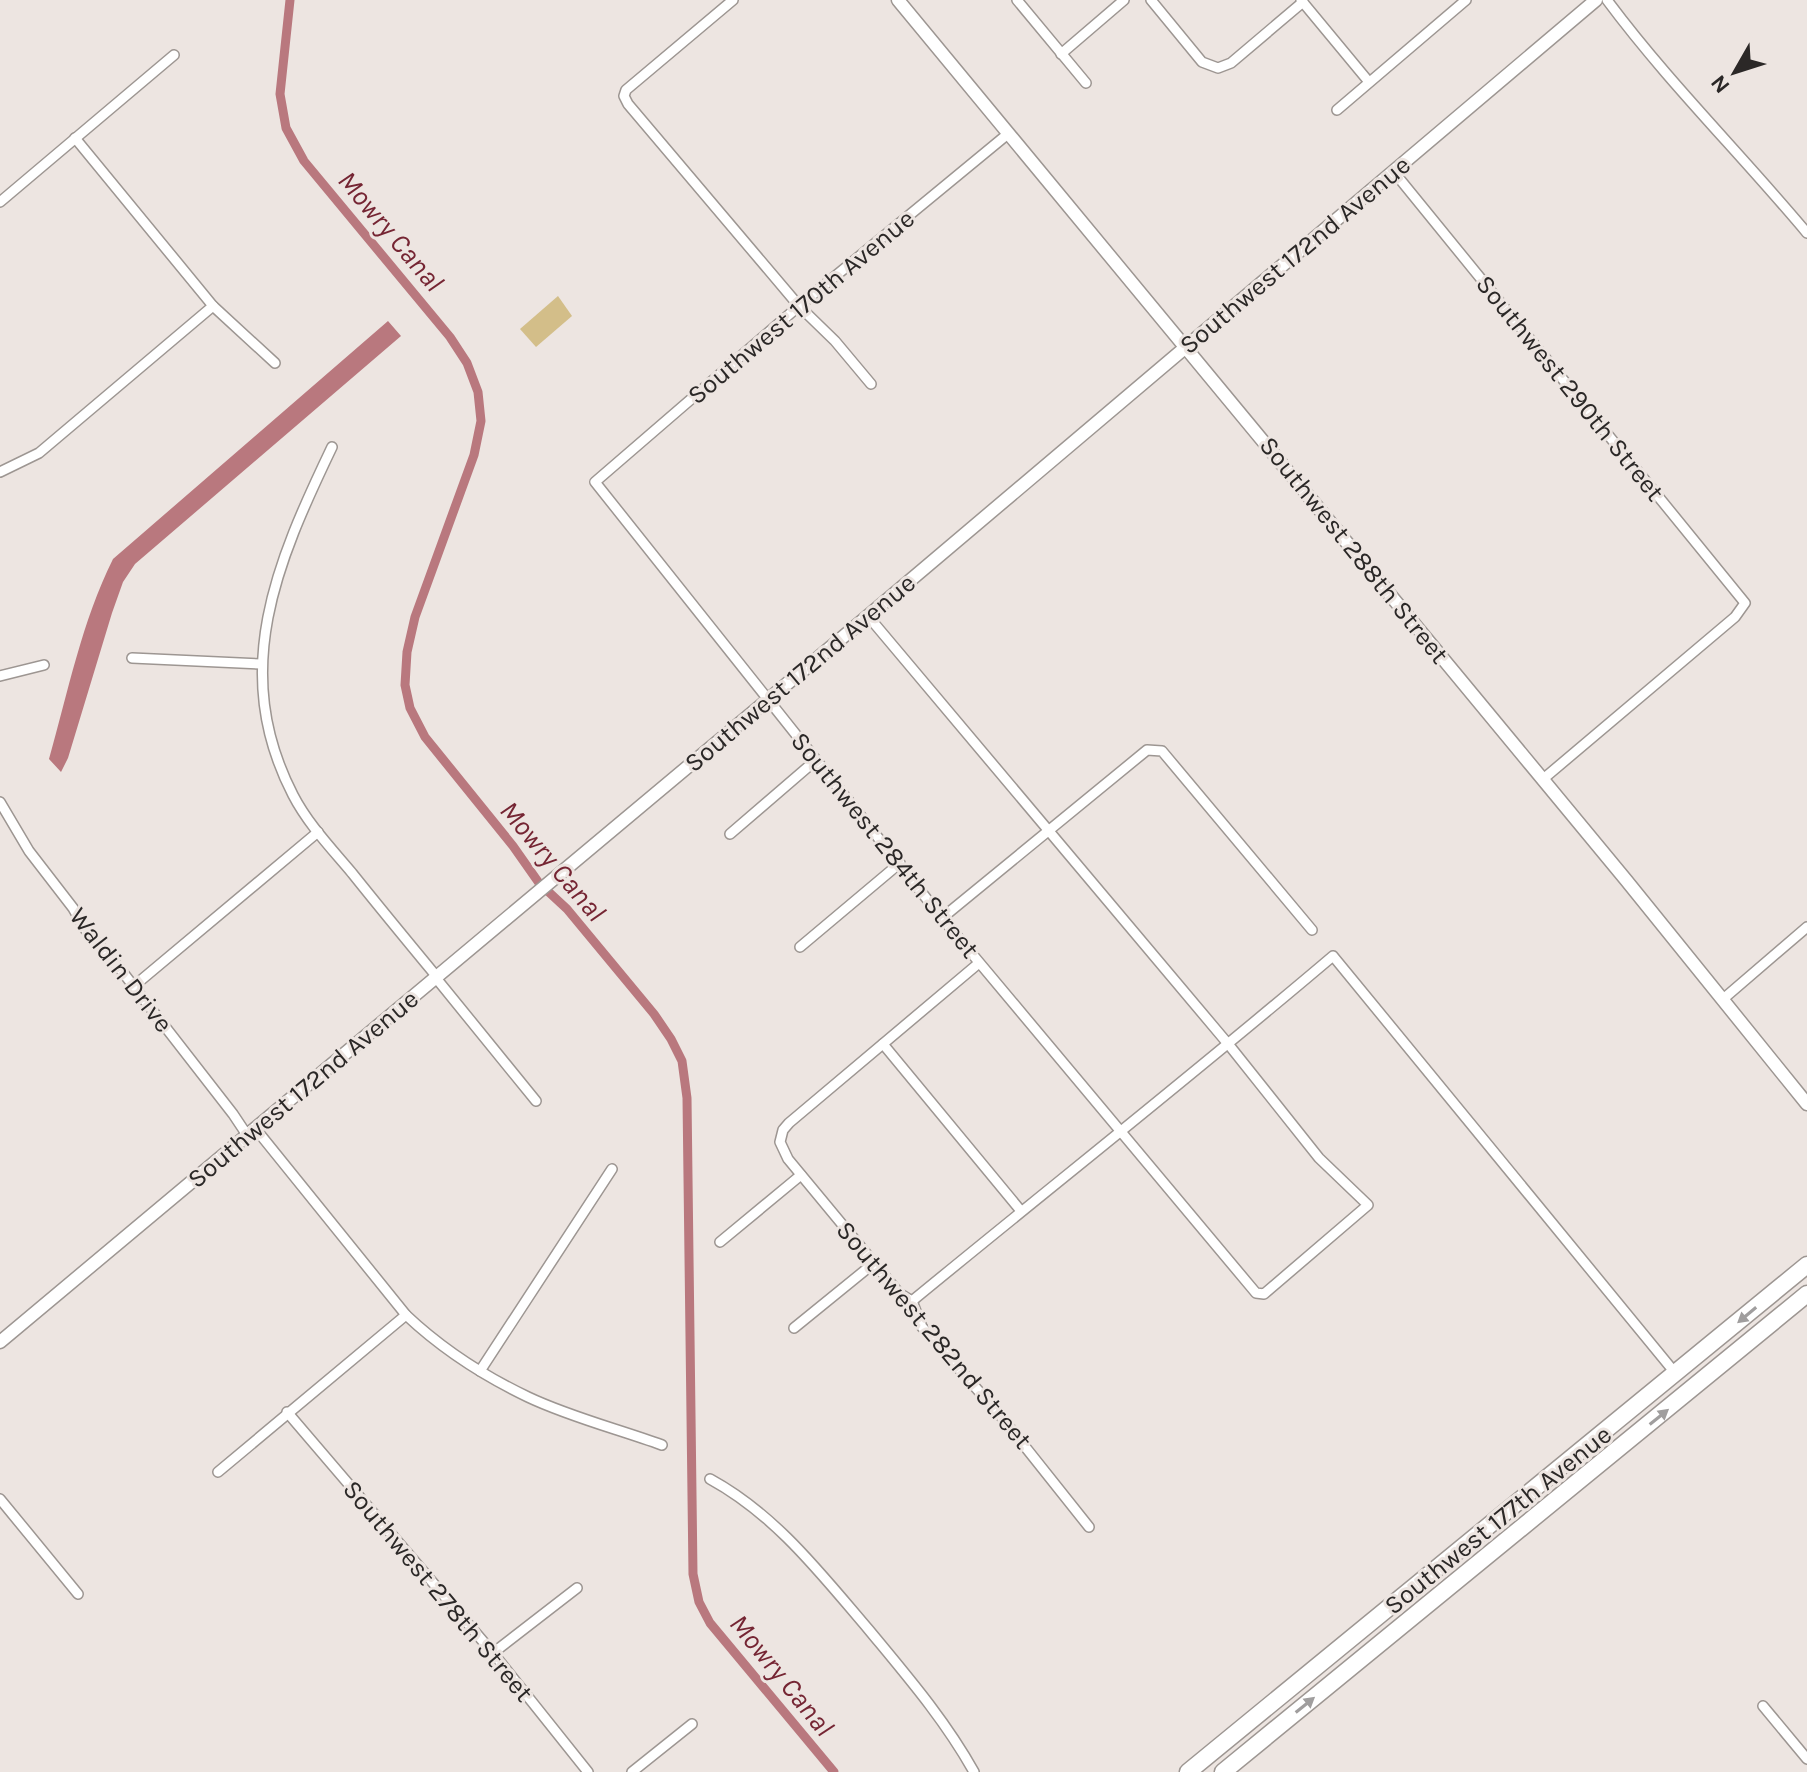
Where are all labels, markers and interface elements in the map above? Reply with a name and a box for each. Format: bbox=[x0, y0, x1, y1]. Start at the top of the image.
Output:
north arrow bbox=[1695, 32, 1775, 112]
text: N bbox=[1705, 70, 1735, 98]
street label: Southwest 172nd Avenue bbox=[1173, 149, 1417, 361]
water label: Mowry Canal bbox=[331, 164, 451, 298]
street label: Southwest 170th Avenue bbox=[681, 203, 921, 411]
street label: Southwest 290th Street bbox=[1469, 269, 1671, 507]
street label: Southwest 288th Street bbox=[1253, 430, 1455, 670]
street label: Southwest 172nd Avenue bbox=[678, 567, 922, 779]
street label: Southwest 284th Street bbox=[784, 726, 986, 964]
water label: Mowry Canal bbox=[493, 794, 613, 928]
street label: Waldin Drive bbox=[63, 901, 179, 1039]
street label: Southwest 172nd Avenue bbox=[181, 983, 425, 1195]
street label: Southwest 282nd Street bbox=[830, 1215, 1038, 1455]
one-way arrow bbox=[1737, 1306, 1757, 1323]
one-way arrow bbox=[1649, 1409, 1669, 1426]
street label: Southwest 177th Avenue bbox=[1378, 1419, 1618, 1621]
street label: Southwest 278th Street bbox=[336, 1474, 540, 1708]
water label: Mowry Canal bbox=[723, 1607, 841, 1743]
one-way arrow bbox=[1295, 1697, 1315, 1714]

